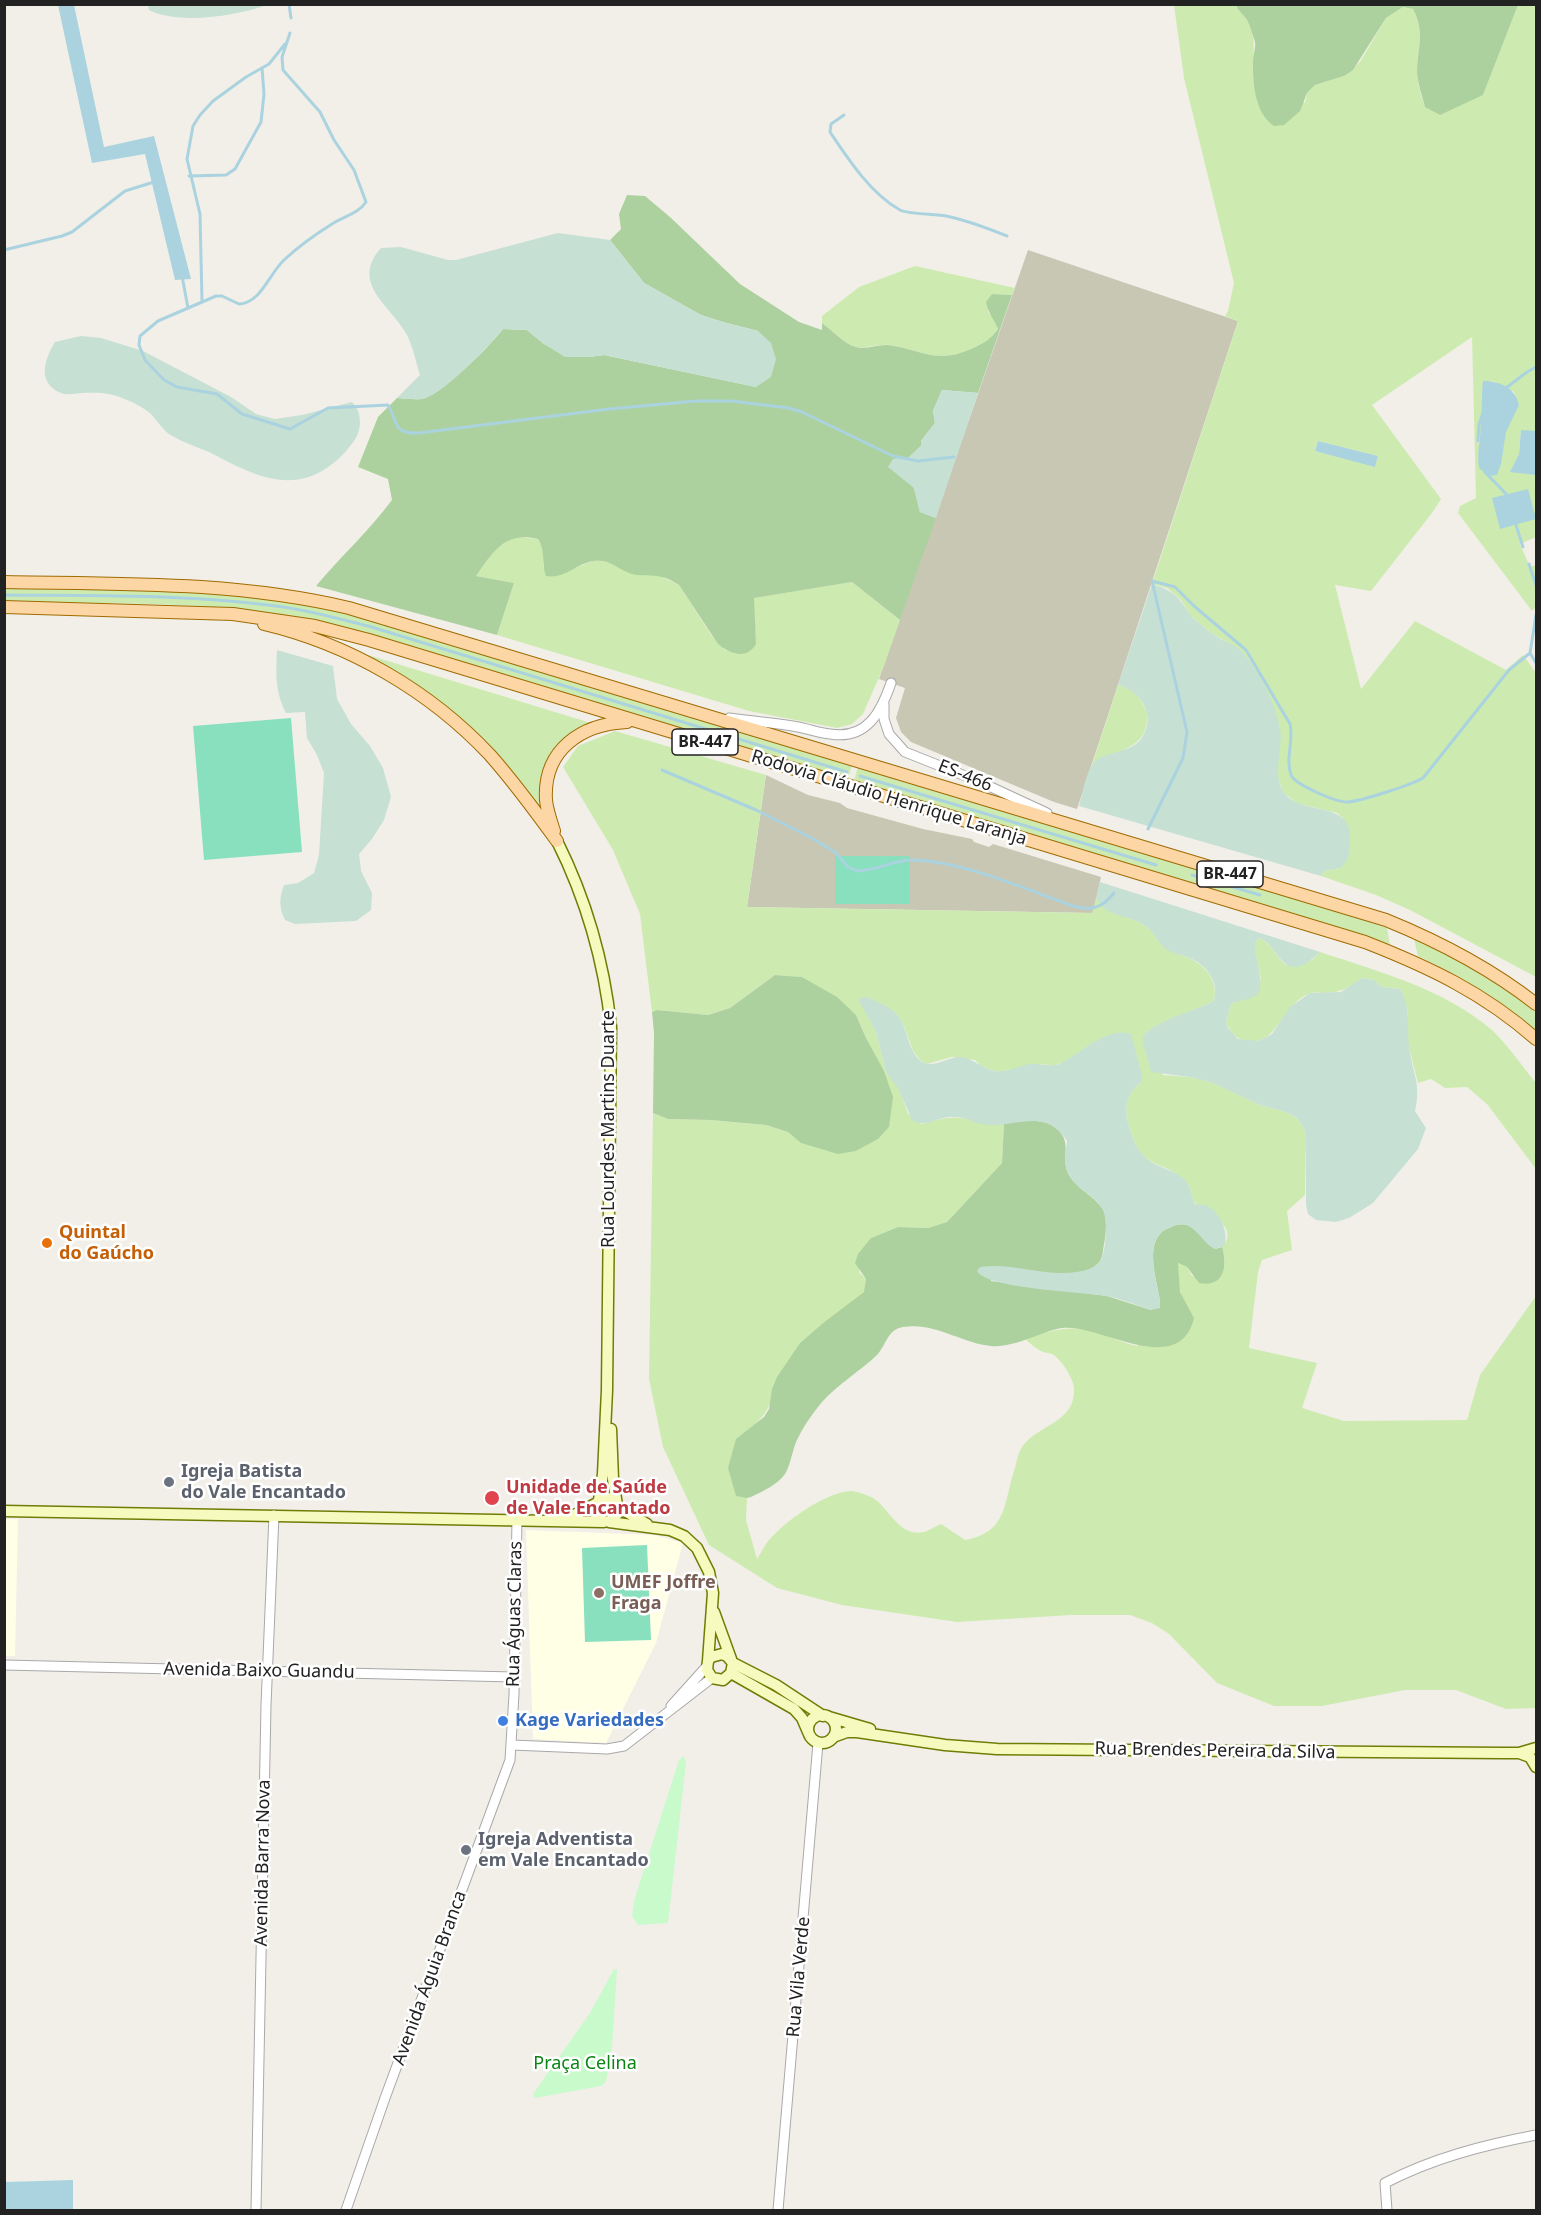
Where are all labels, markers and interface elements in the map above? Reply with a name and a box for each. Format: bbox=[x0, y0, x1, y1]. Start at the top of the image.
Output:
road number: BR-447 bbox=[672, 729, 738, 755]
street label: Rodovia Cláudio Henrique Laranja bbox=[749, 746, 1029, 850]
street label: ES-466 bbox=[935, 755, 995, 797]
road number: BR-447 bbox=[1197, 861, 1263, 887]
street label: Rua Lourdes Martins Duarte bbox=[598, 1010, 620, 1248]
place label: Quintal do Gaúcho bbox=[59, 1222, 154, 1264]
marker: Quintal do Gaúcho bbox=[40, 1236, 54, 1250]
place label: Igreja Batista do Vale Encantado bbox=[181, 1461, 346, 1504]
marker: Igreja Batista do Vale Encantado bbox=[162, 1475, 176, 1489]
place label: Unidade de Saúde de Vale Encantado bbox=[506, 1477, 670, 1520]
marker: Unidade de Saúde de Vale Encantado bbox=[483, 1489, 501, 1507]
street label: Rua Águas Claras bbox=[503, 1541, 527, 1687]
place label: UMEF Joffre Fraga bbox=[611, 1572, 716, 1614]
marker: UMEF Joffre Fraga bbox=[592, 1586, 606, 1600]
street label: Avenida Baixo Guandu bbox=[163, 1659, 355, 1683]
place label: Kage Variedades bbox=[515, 1710, 664, 1732]
marker: Kage Variedades bbox=[496, 1714, 510, 1728]
street label: Rua Brendes Pereira da Silva bbox=[1094, 1738, 1336, 1764]
street label: Avenida Barra Nova bbox=[251, 1779, 275, 1947]
place label: Igreja Adventista em Vale Encantado bbox=[478, 1829, 649, 1872]
marker: Igreja Adventista em Vale Encantado bbox=[459, 1843, 473, 1857]
street label: Avenida Águia Branca bbox=[388, 1888, 472, 2068]
street label: Rua Vila Verde bbox=[783, 1916, 815, 2038]
park label: Praça Celina bbox=[533, 2053, 637, 2075]

